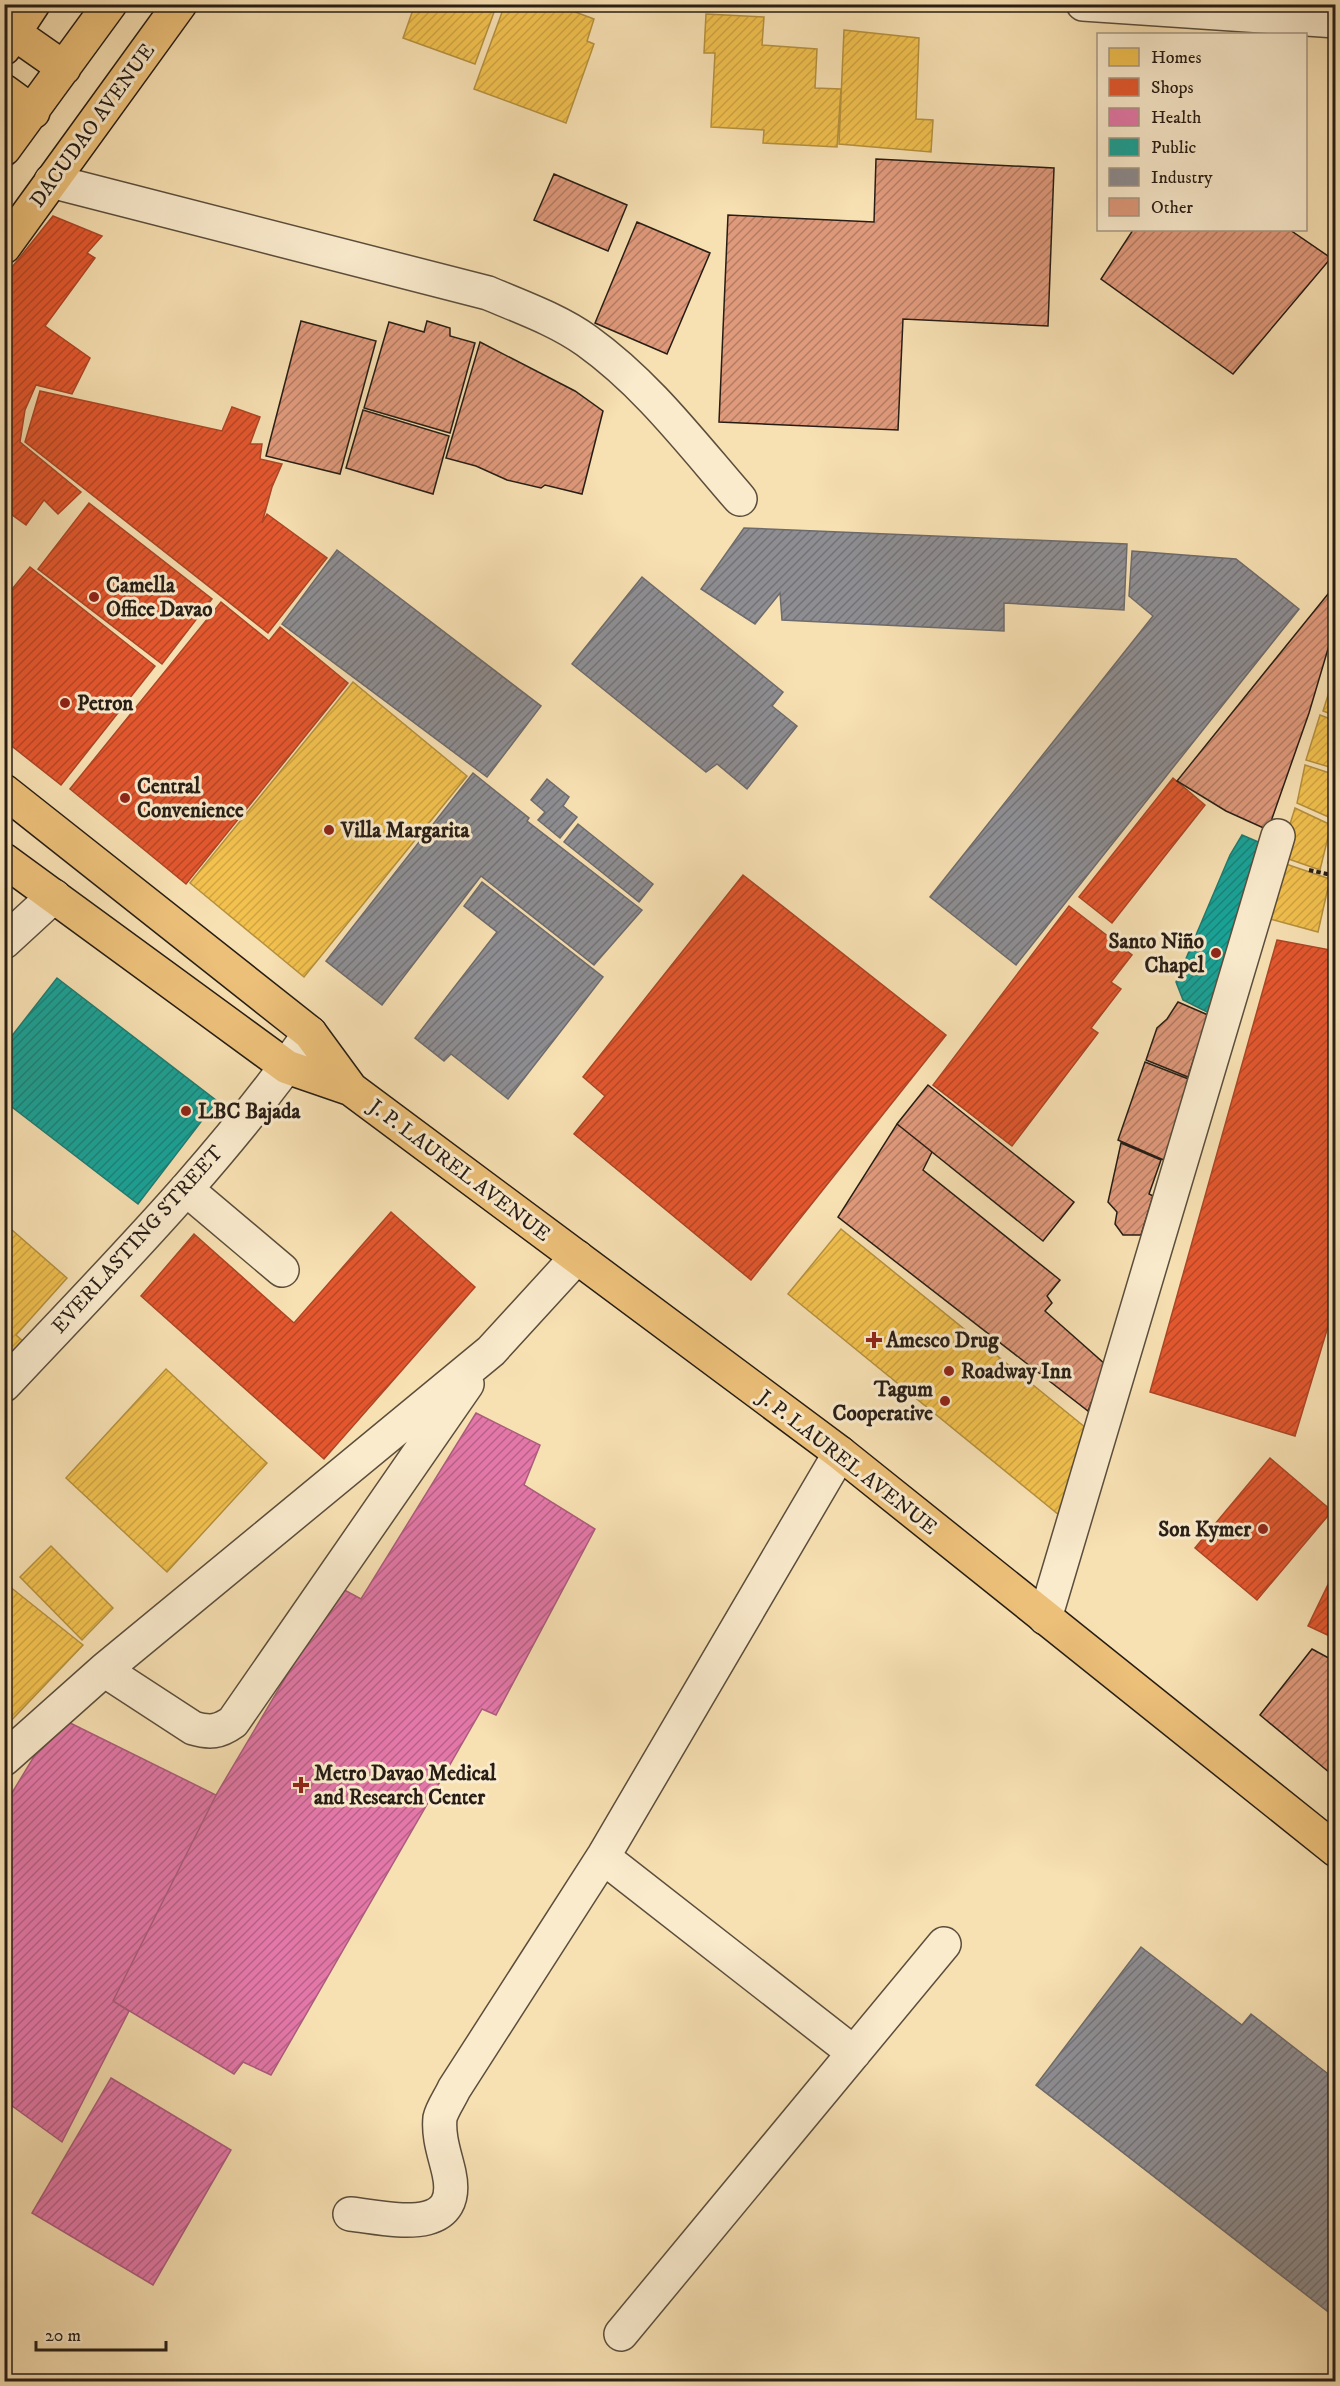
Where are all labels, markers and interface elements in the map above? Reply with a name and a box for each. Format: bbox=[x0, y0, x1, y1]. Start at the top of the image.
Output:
legend bbox=[1097, 33, 1307, 231]
street label: DACUDAO AVENUE bbox=[25, 39, 161, 213]
text: Homes bbox=[1151, 47, 1202, 69]
text: Shops bbox=[1151, 77, 1194, 99]
text: Health bbox=[1151, 107, 1202, 129]
text: Public bbox=[1151, 137, 1197, 159]
text: Industry bbox=[1151, 167, 1213, 189]
text: Other bbox=[1151, 197, 1193, 219]
place label: Camella Office Davao bbox=[106, 573, 212, 623]
marker: Camella Office Davao bbox=[87, 590, 101, 604]
place label: Petron bbox=[77, 691, 134, 717]
marker: Petron bbox=[58, 696, 72, 710]
place label: Central Convenience bbox=[137, 774, 244, 824]
marker: Central Convenience bbox=[118, 791, 132, 805]
place label: Villa Margarita bbox=[340, 818, 471, 844]
marker: Villa Margarita bbox=[322, 823, 336, 837]
place label: Santo Niño Chapel bbox=[1109, 929, 1205, 979]
marker: Santo Niño Chapel bbox=[1209, 946, 1223, 960]
street label: J. P. LAUREL AVENUE bbox=[362, 1093, 555, 1248]
place label: LBC Bajada bbox=[198, 1099, 302, 1126]
marker: LBC Bajada bbox=[179, 1104, 193, 1118]
street label: EVERLASTING STREET bbox=[46, 1140, 229, 1339]
place label: Amesco Drug bbox=[885, 1328, 999, 1354]
marker: Amesco Drug bbox=[867, 1333, 881, 1347]
place label: Roadway Inn bbox=[961, 1359, 1073, 1385]
marker: Roadway Inn bbox=[942, 1364, 956, 1378]
place label: Tagum Cooperative bbox=[833, 1377, 933, 1427]
street label: J. P. LAUREL AVENUE bbox=[751, 1383, 942, 1541]
marker: Tagum Cooperative bbox=[938, 1394, 952, 1408]
place label: Son Kymer bbox=[1158, 1517, 1252, 1543]
marker: Son Kymer bbox=[1256, 1522, 1270, 1536]
place label: Metro Davao Medical and Research Center bbox=[314, 1761, 497, 1811]
marker: Metro Davao Medical and Research Center bbox=[292, 1776, 310, 1794]
scale bar bbox=[36, 2314, 166, 2352]
text: 20 m bbox=[45, 2325, 81, 2347]

